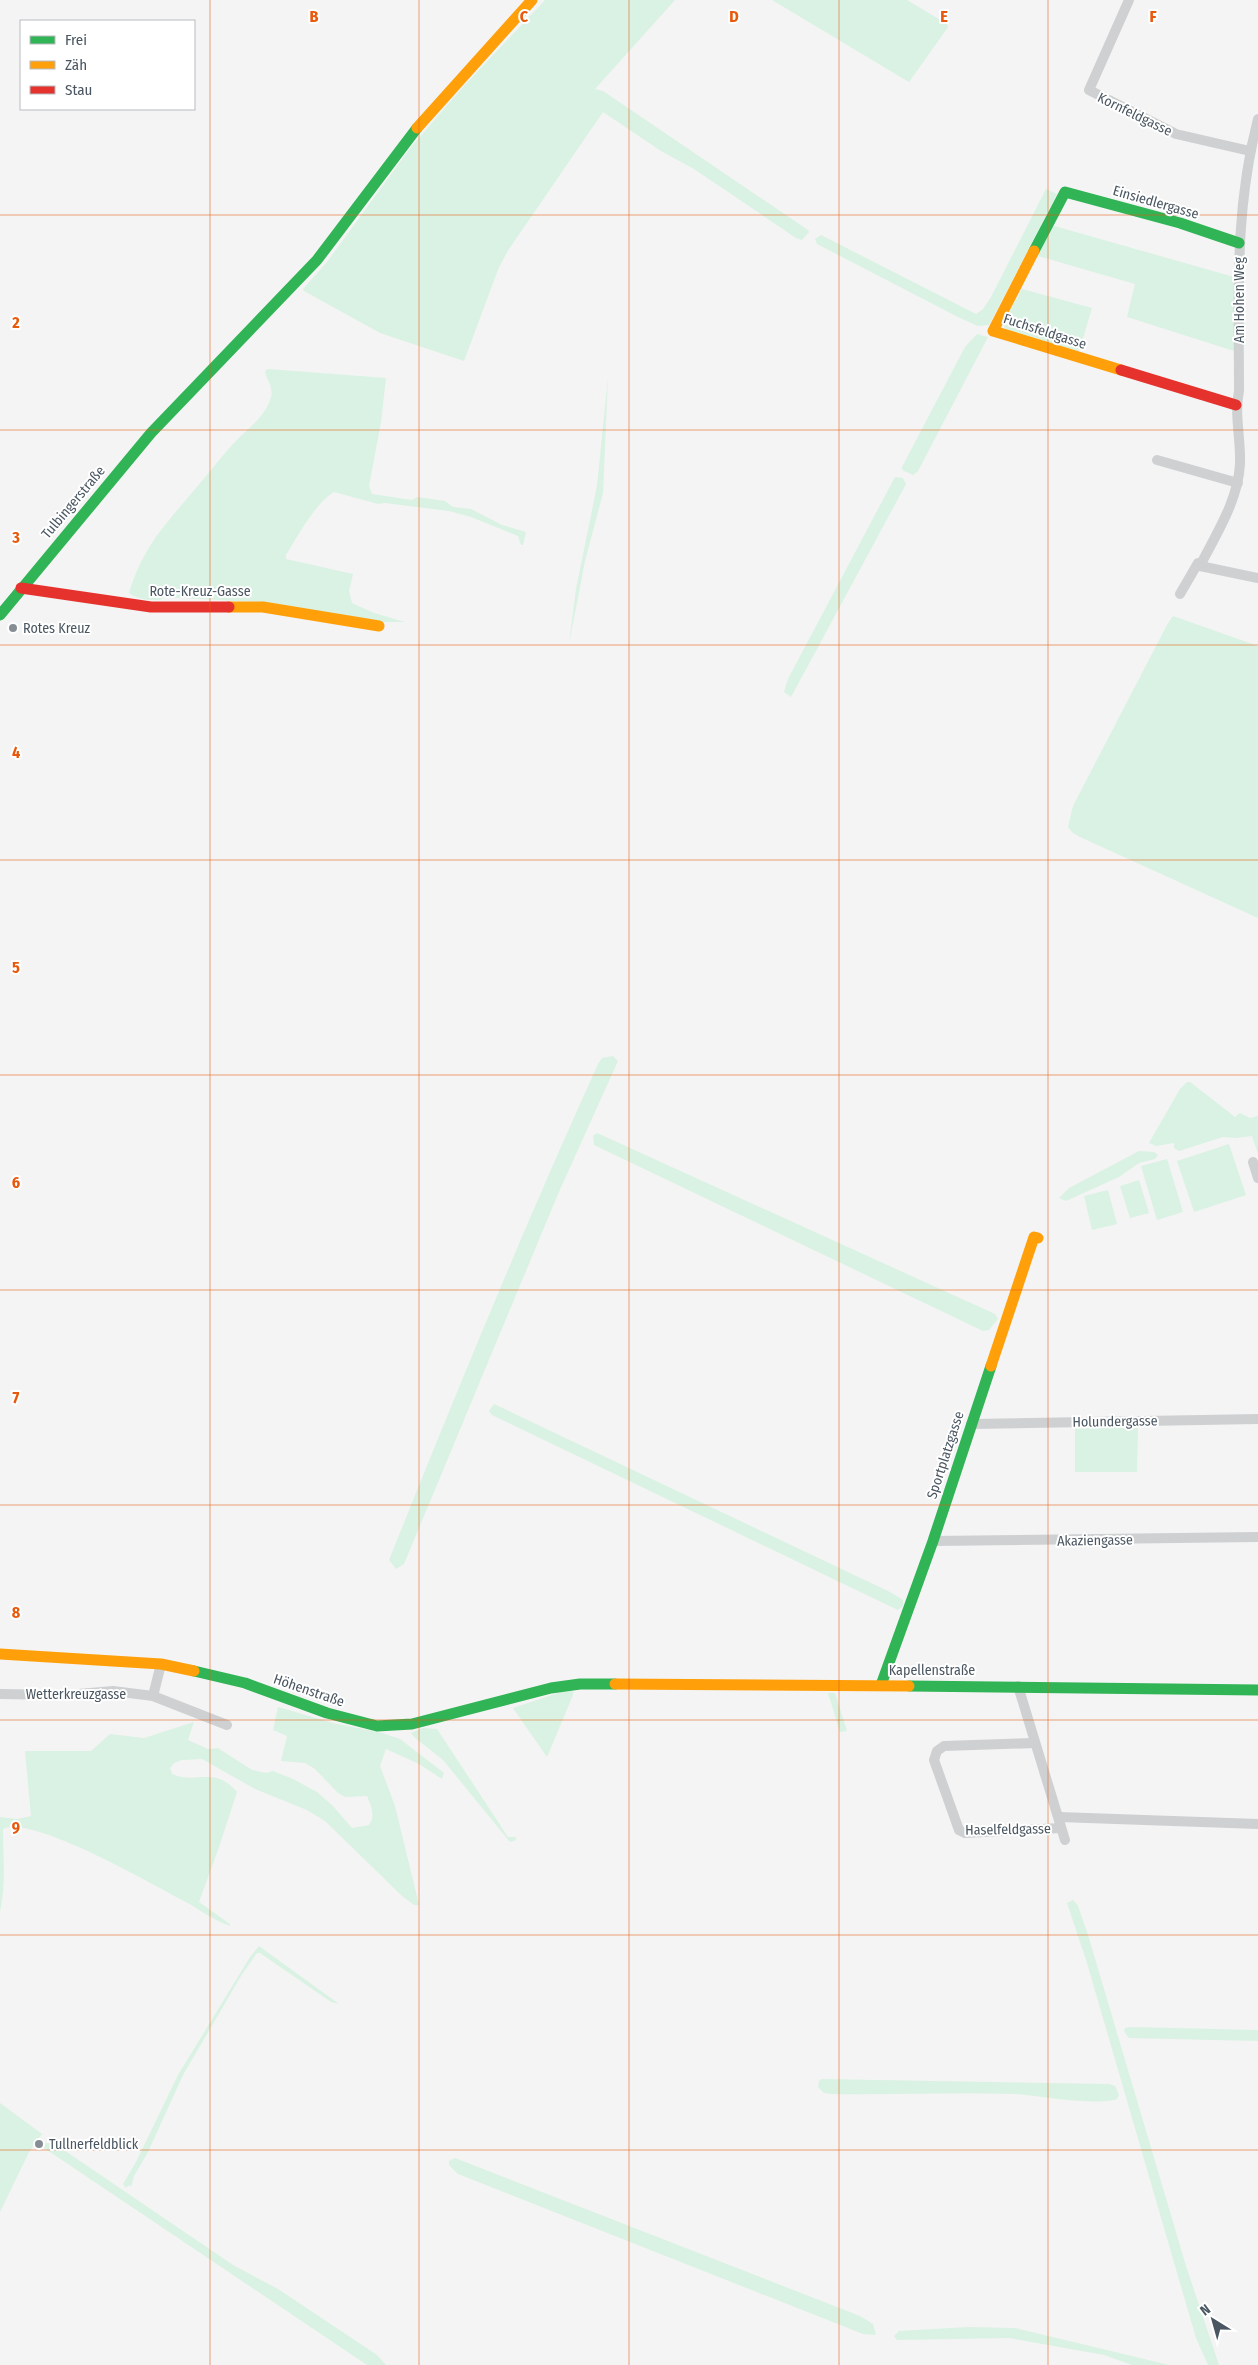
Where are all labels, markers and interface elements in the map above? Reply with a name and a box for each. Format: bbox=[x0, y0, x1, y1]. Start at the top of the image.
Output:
text: B bbox=[310, 7, 319, 26]
text: C bbox=[520, 7, 529, 26]
text: D bbox=[729, 7, 739, 26]
text: E bbox=[940, 7, 948, 26]
text: F bbox=[1149, 7, 1157, 26]
legend bbox=[20, 20, 195, 110]
text: Frei bbox=[65, 31, 87, 49]
text: Zäh bbox=[65, 56, 87, 74]
text: Stau bbox=[65, 81, 92, 99]
street label: Kornfeldgasse bbox=[1095, 89, 1175, 140]
street label: Einsiedlergasse bbox=[1111, 182, 1201, 223]
street label: Am Hohen Weg bbox=[1231, 257, 1248, 343]
street label: Fuchsfeldgasse bbox=[1001, 310, 1089, 353]
text: 2 bbox=[11, 313, 20, 332]
street label: Tulbingerstraße bbox=[38, 463, 109, 542]
text: 3 bbox=[11, 528, 20, 547]
street label: Rote-Kreuz-Gasse bbox=[149, 583, 251, 600]
place label: Rotes Kreuz bbox=[23, 620, 90, 637]
marker: Rotes Kreuz bbox=[7, 622, 19, 634]
text: 4 bbox=[12, 743, 20, 762]
text: 5 bbox=[12, 958, 20, 977]
text: 6 bbox=[12, 1173, 20, 1192]
text: 7 bbox=[13, 1388, 20, 1407]
street label: Sportplatzgasse bbox=[923, 1409, 968, 1501]
street label: Holundergasse bbox=[1072, 1412, 1158, 1431]
street label: Akaziengasse bbox=[1057, 1531, 1133, 1550]
text: 8 bbox=[12, 1603, 21, 1622]
street label: Kapellenstraße bbox=[889, 1662, 975, 1679]
street label: Höhenstraße bbox=[271, 1670, 347, 1711]
street label: Wetterkreuzgasse bbox=[26, 1686, 126, 1703]
text: 9 bbox=[12, 1818, 20, 1837]
street label: Haselfeldgasse bbox=[965, 1820, 1051, 1839]
place label: Tullnerfeldblick bbox=[49, 2136, 139, 2153]
marker: Tullnerfeldblick bbox=[33, 2138, 45, 2150]
north arrow bbox=[1188, 2295, 1238, 2345]
text: N bbox=[1197, 2301, 1214, 2319]

